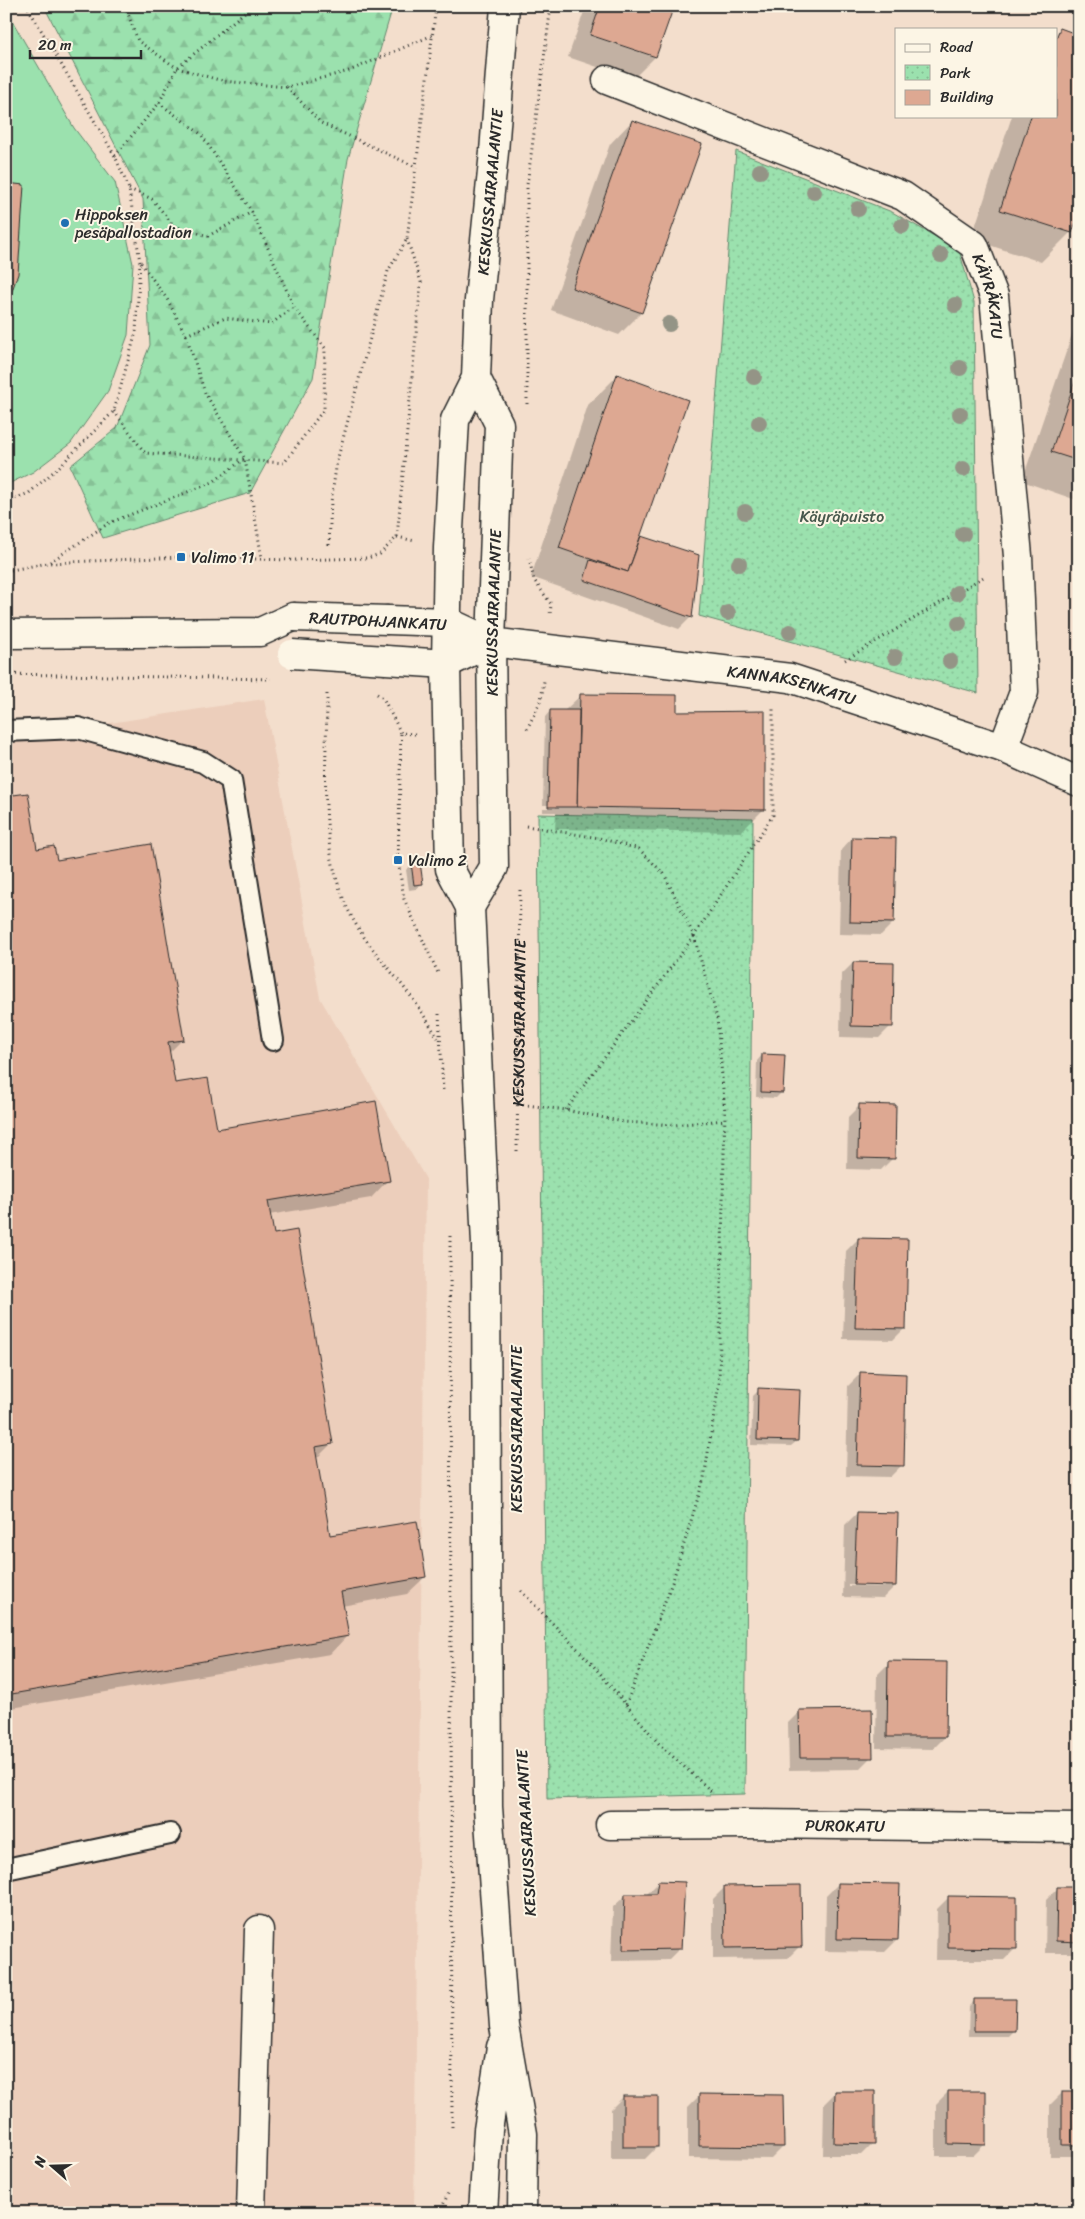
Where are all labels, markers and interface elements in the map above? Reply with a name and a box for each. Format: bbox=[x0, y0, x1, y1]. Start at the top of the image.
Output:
scale bar bbox=[30, 28, 141, 60]
legend bbox=[895, 28, 1058, 118]
text: 20 m bbox=[38, 32, 72, 58]
text: Road bbox=[940, 34, 973, 60]
text: Park bbox=[940, 60, 971, 86]
text: Building bbox=[940, 84, 994, 110]
street label: KESKUSSAIRAALANTIE bbox=[468, 107, 512, 276]
place label: Hippoksen pesäpallostadion bbox=[74, 200, 192, 247]
marker: Hippoksen pesäpallostadion bbox=[59, 217, 71, 229]
street label: KÄYRÄKATU bbox=[964, 249, 1012, 341]
park label: Käyräpuisto bbox=[800, 502, 884, 531]
street label: KESKUSSAIRAALANTIE bbox=[476, 528, 510, 696]
place label: Valimo 11 bbox=[191, 543, 255, 572]
marker: Valimo 11 bbox=[175, 551, 187, 563]
street label: RAUTPOHJANKATU bbox=[308, 603, 448, 639]
street label: KANNAKSENKATU bbox=[725, 656, 861, 713]
place label: Valimo 2 bbox=[408, 846, 467, 875]
marker: Valimo 2 bbox=[392, 854, 404, 866]
street label: KESKUSSAIRAALANTIE bbox=[503, 938, 534, 1107]
street label: KESKUSSAIRAALANTIE bbox=[502, 1344, 531, 1512]
street label: KESKUSSAIRAALANTIE bbox=[507, 1748, 545, 1917]
street label: PUROKATU bbox=[805, 1810, 886, 1840]
north arrow bbox=[28, 2142, 78, 2192]
text: N bbox=[27, 2153, 54, 2171]

